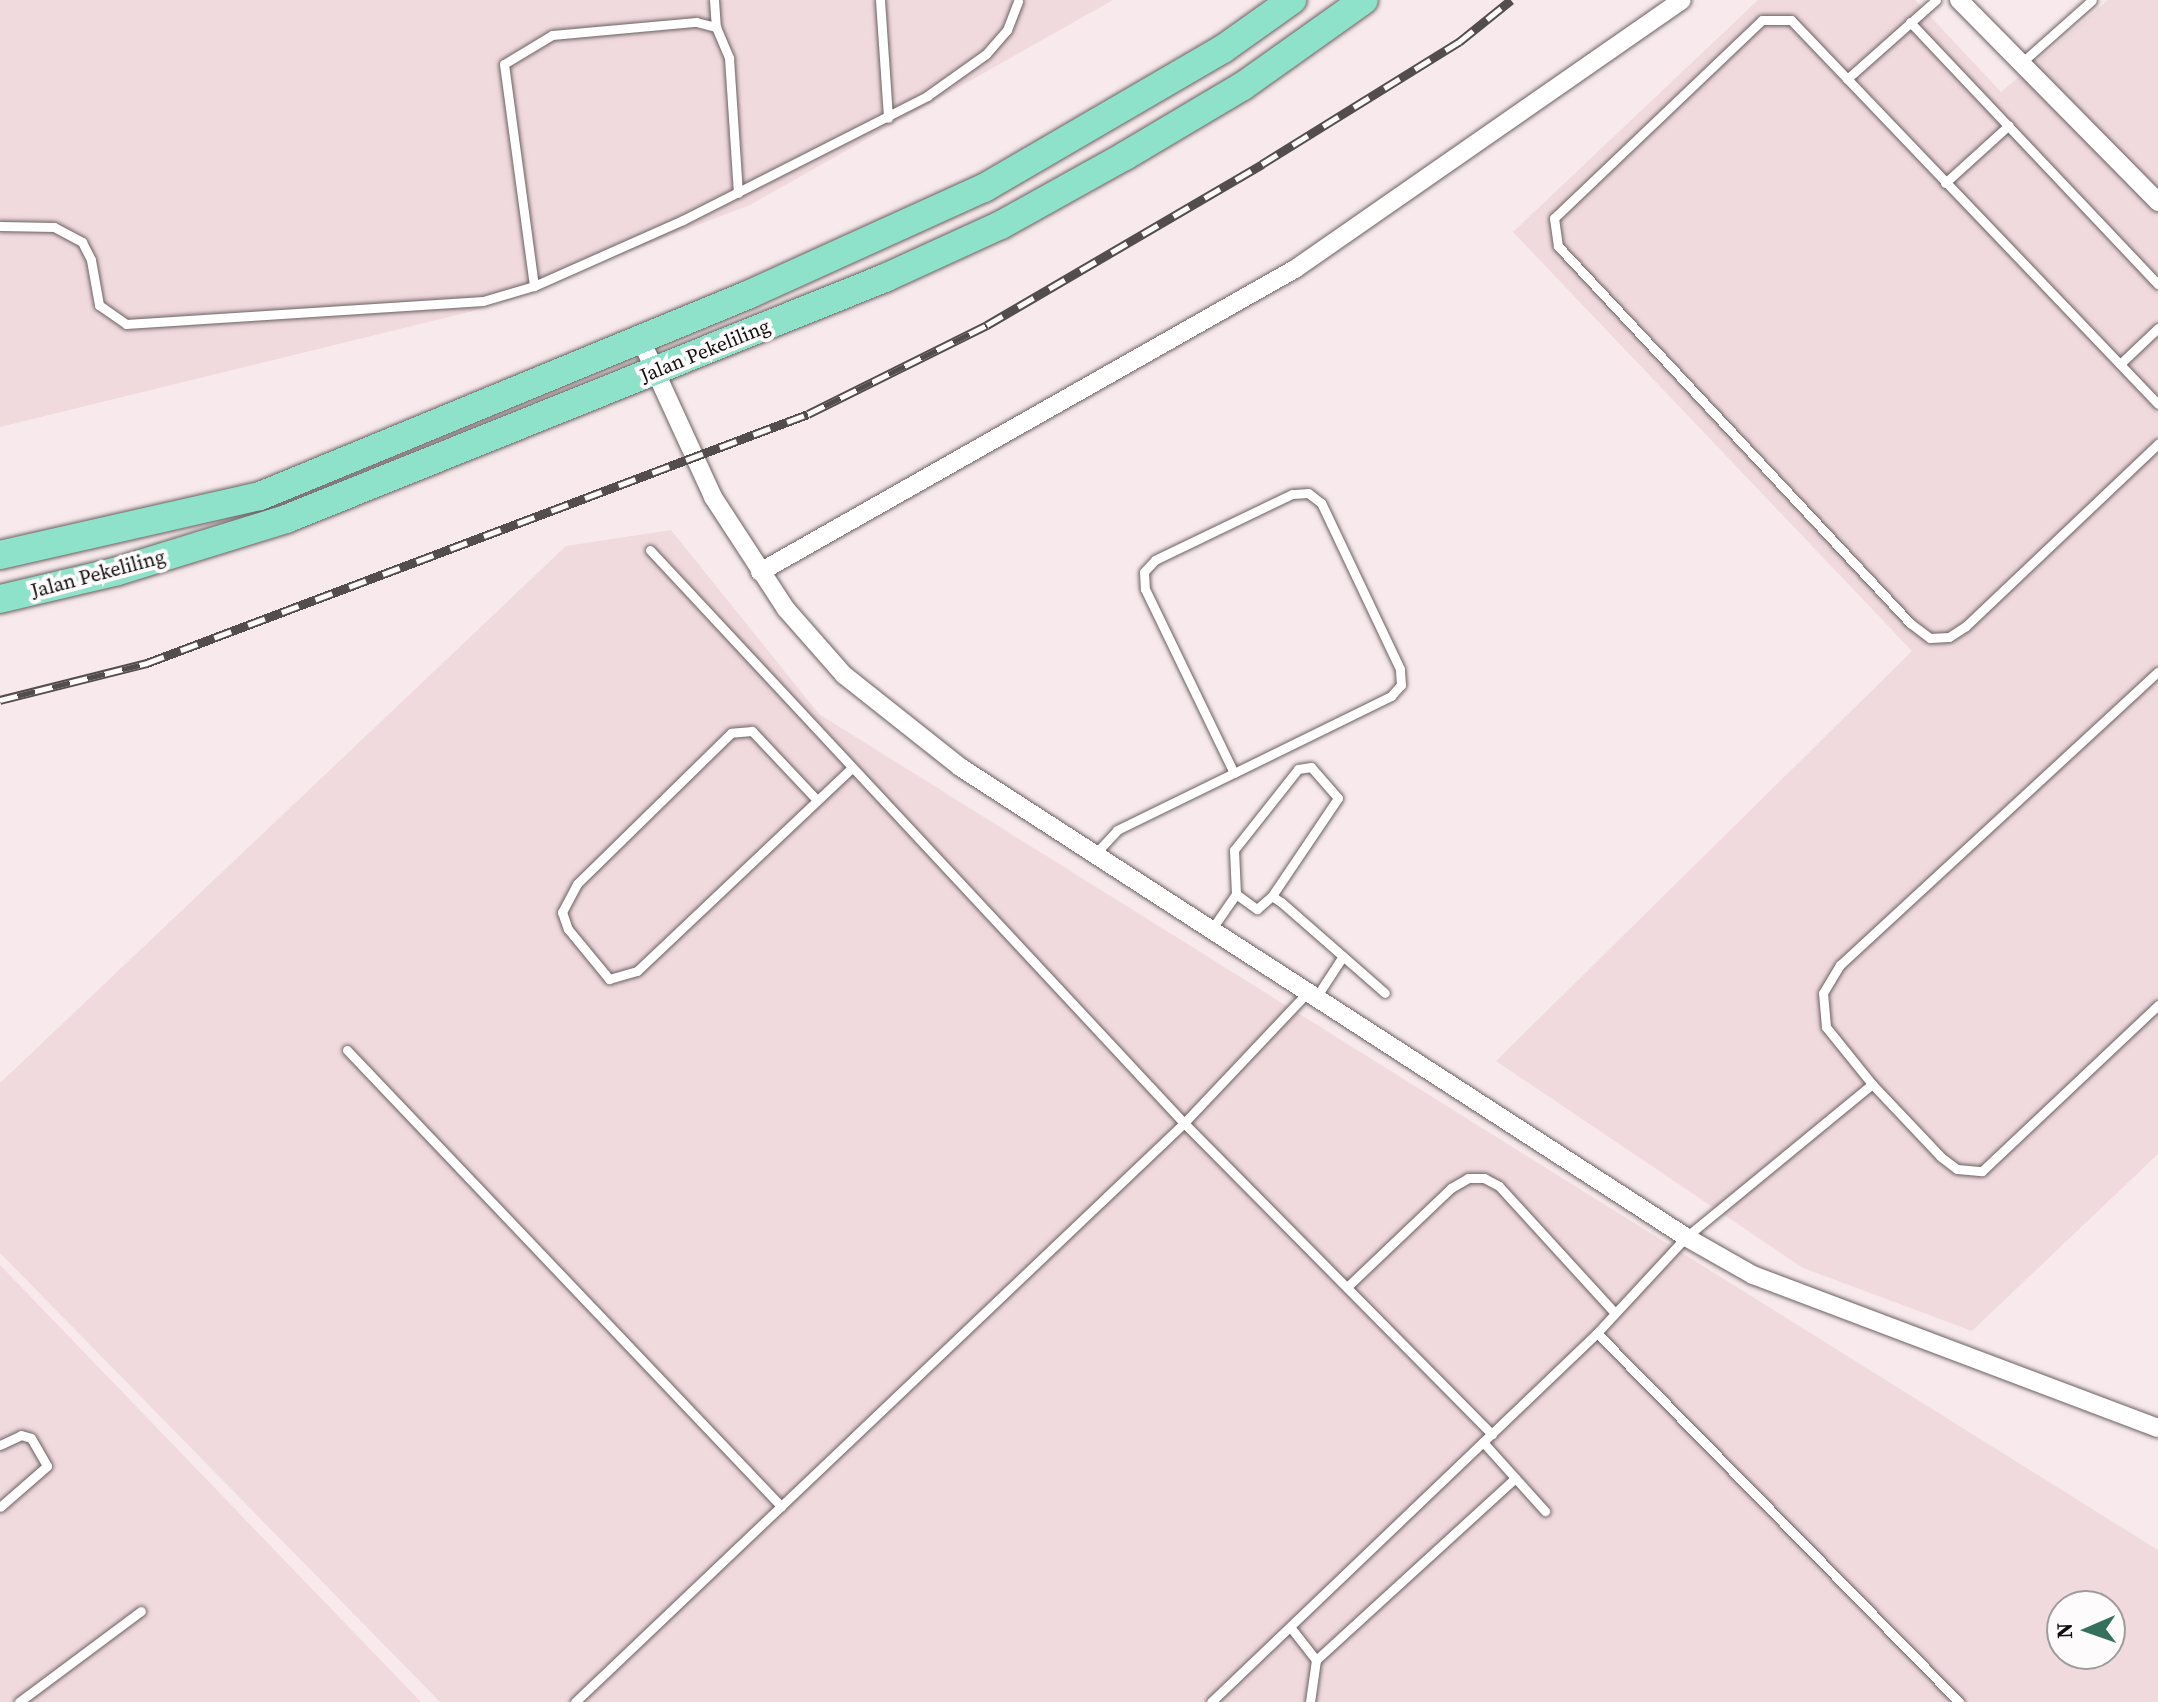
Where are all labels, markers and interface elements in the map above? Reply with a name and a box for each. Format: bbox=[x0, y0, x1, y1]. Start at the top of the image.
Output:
street label: Jalan Pekeliling bbox=[637, 314, 773, 388]
street label: Jalan Pekeliling bbox=[28, 545, 168, 603]
north arrow bbox=[2046, 1590, 2126, 1670]
text: N bbox=[2049, 1622, 2079, 1639]

